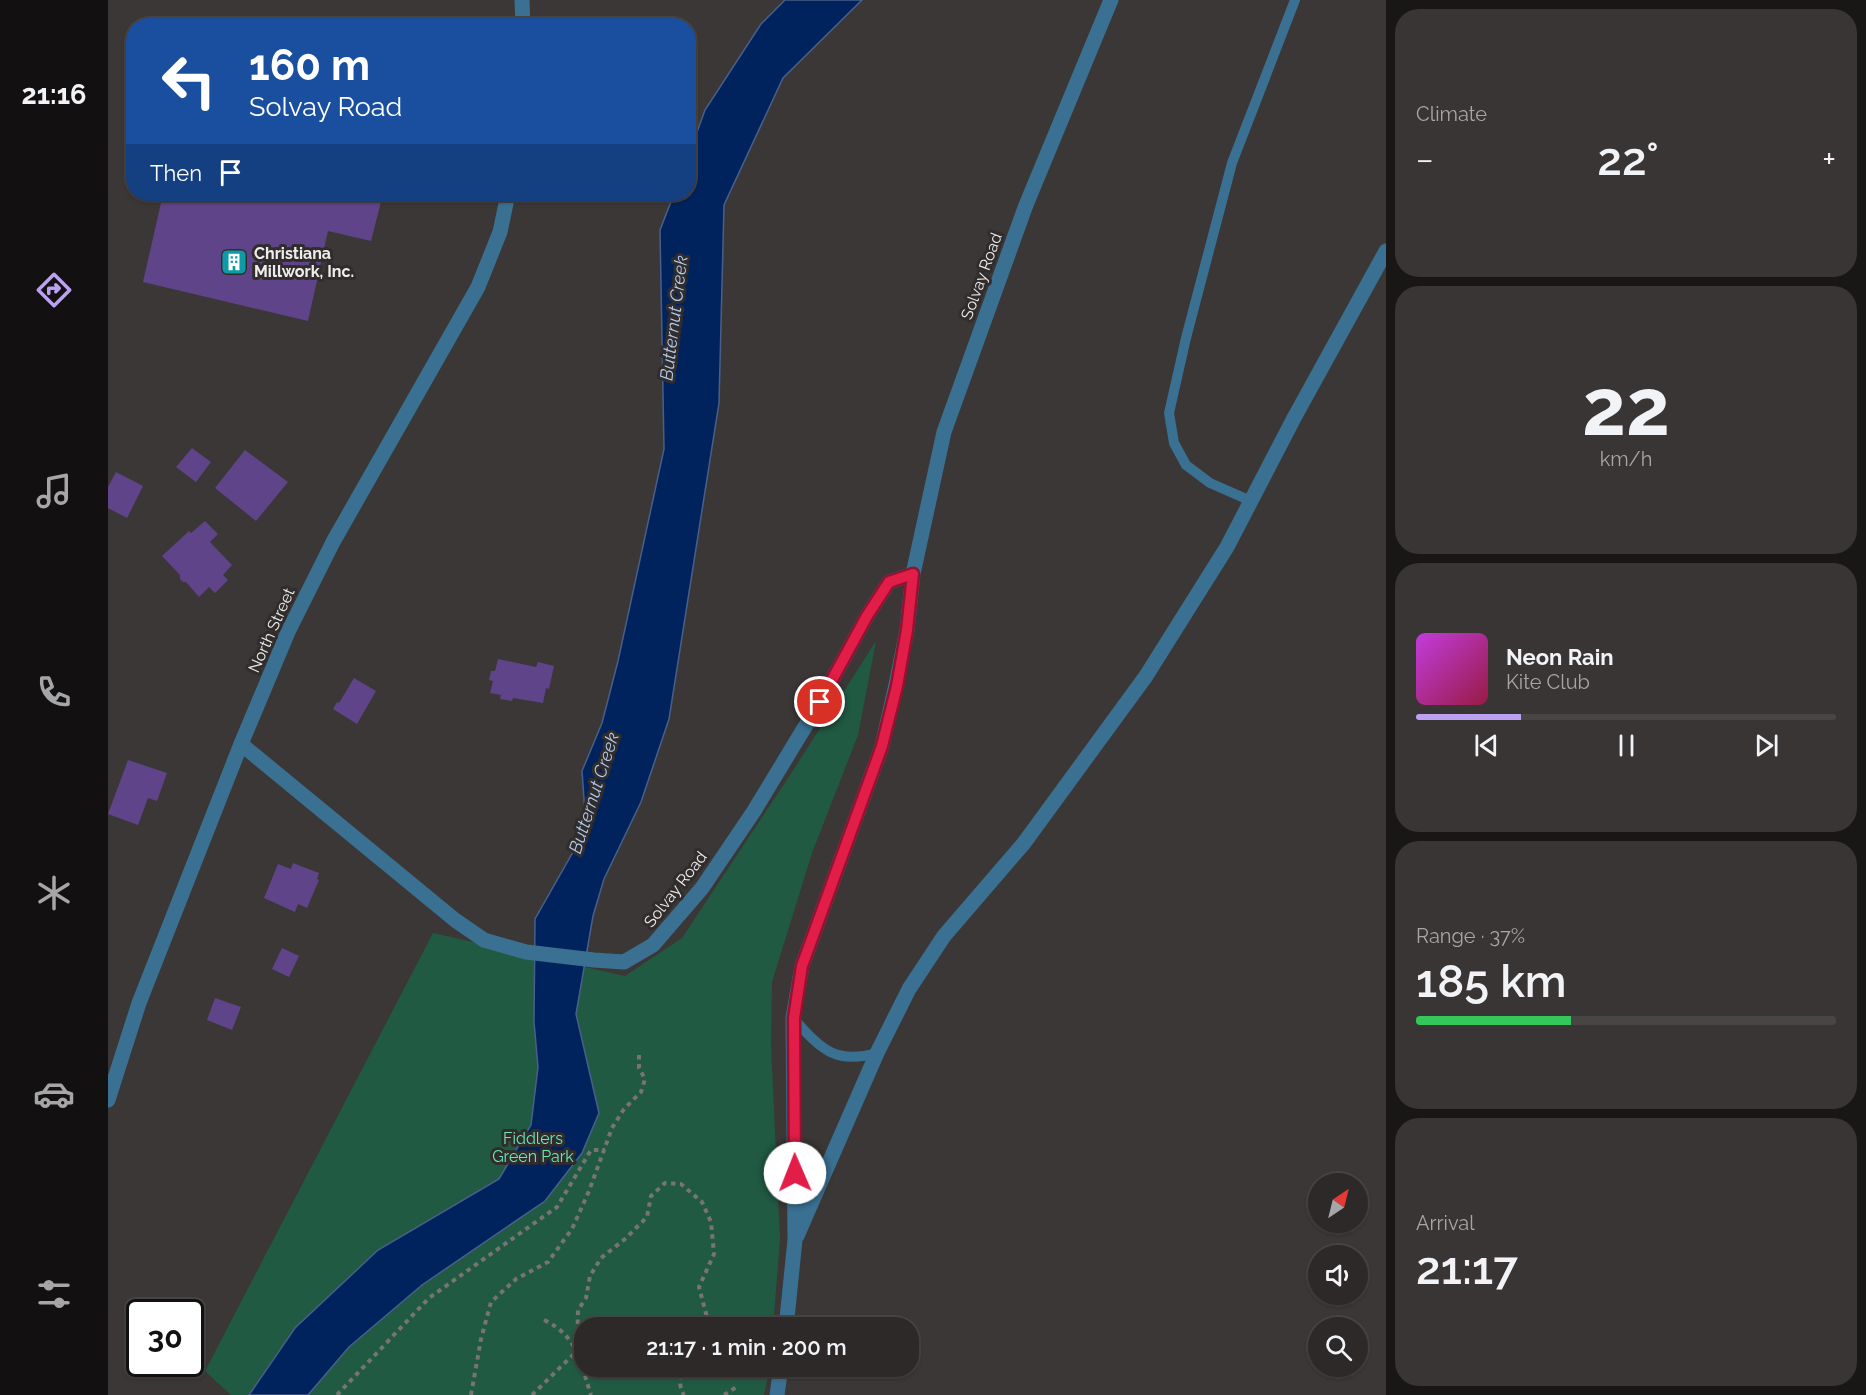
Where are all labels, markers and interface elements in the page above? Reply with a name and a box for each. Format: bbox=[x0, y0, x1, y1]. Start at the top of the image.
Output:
text: 160 m bbox=[249, 41, 370, 90]
icon: left bbox=[150, 42, 228, 120]
text: 21:16 bbox=[22, 79, 86, 110]
text: Solvay Road bbox=[249, 91, 402, 122]
text: Climate bbox=[1416, 102, 1487, 126]
text: 22° bbox=[1597, 133, 1659, 186]
text: − bbox=[1416, 140, 1434, 179]
text: + bbox=[1822, 140, 1836, 179]
icon: arrive bbox=[214, 156, 247, 189]
text: Then bbox=[150, 160, 202, 186]
street label: Solvay Road bbox=[957, 230, 1006, 322]
place label: Christiana Millwork, Inc. bbox=[254, 244, 354, 281]
building icon: Christiana Millwork, Inc. bbox=[219, 247, 249, 277]
water label: Butternut Creek bbox=[655, 254, 692, 382]
icon: directions bbox=[33, 269, 75, 311]
text: 22 bbox=[1582, 362, 1670, 453]
text: km/h bbox=[1600, 447, 1652, 471]
icon: music bbox=[33, 470, 75, 512]
street label: North Street bbox=[244, 584, 299, 675]
text: Neon Rain bbox=[1506, 644, 1614, 670]
text: Kite Club bbox=[1506, 670, 1590, 694]
icon: phone bbox=[33, 671, 75, 713]
pin bbox=[794, 676, 845, 727]
icon: arrive bbox=[803, 685, 836, 718]
water label: Butternut Creek bbox=[564, 729, 623, 856]
icon: previous bbox=[1470, 729, 1503, 762]
icon: pause bbox=[1610, 729, 1643, 762]
icon: next bbox=[1750, 729, 1783, 762]
street label: Solvay Road bbox=[640, 848, 711, 931]
icon: climate bbox=[33, 872, 75, 914]
text: Range · 37% bbox=[1416, 924, 1525, 948]
text: 185 km bbox=[1416, 955, 1567, 1008]
icon: car bbox=[33, 1073, 75, 1115]
park label: Fiddlers Green Park bbox=[492, 1129, 574, 1166]
position arrow bbox=[763, 1141, 827, 1205]
north arrow bbox=[1308, 1173, 1368, 1233]
map controls bbox=[1308, 1173, 1368, 1377]
text: Arrival bbox=[1416, 1211, 1475, 1235]
text: 21:17 bbox=[1416, 1242, 1518, 1295]
button: sound bbox=[1308, 1245, 1368, 1305]
icon: filters bbox=[33, 1273, 75, 1315]
speed limit sign: 30 bbox=[126, 1299, 204, 1377]
button: search bbox=[1308, 1317, 1368, 1377]
text: 21:17 · 1 min · 200 m bbox=[646, 1334, 847, 1360]

